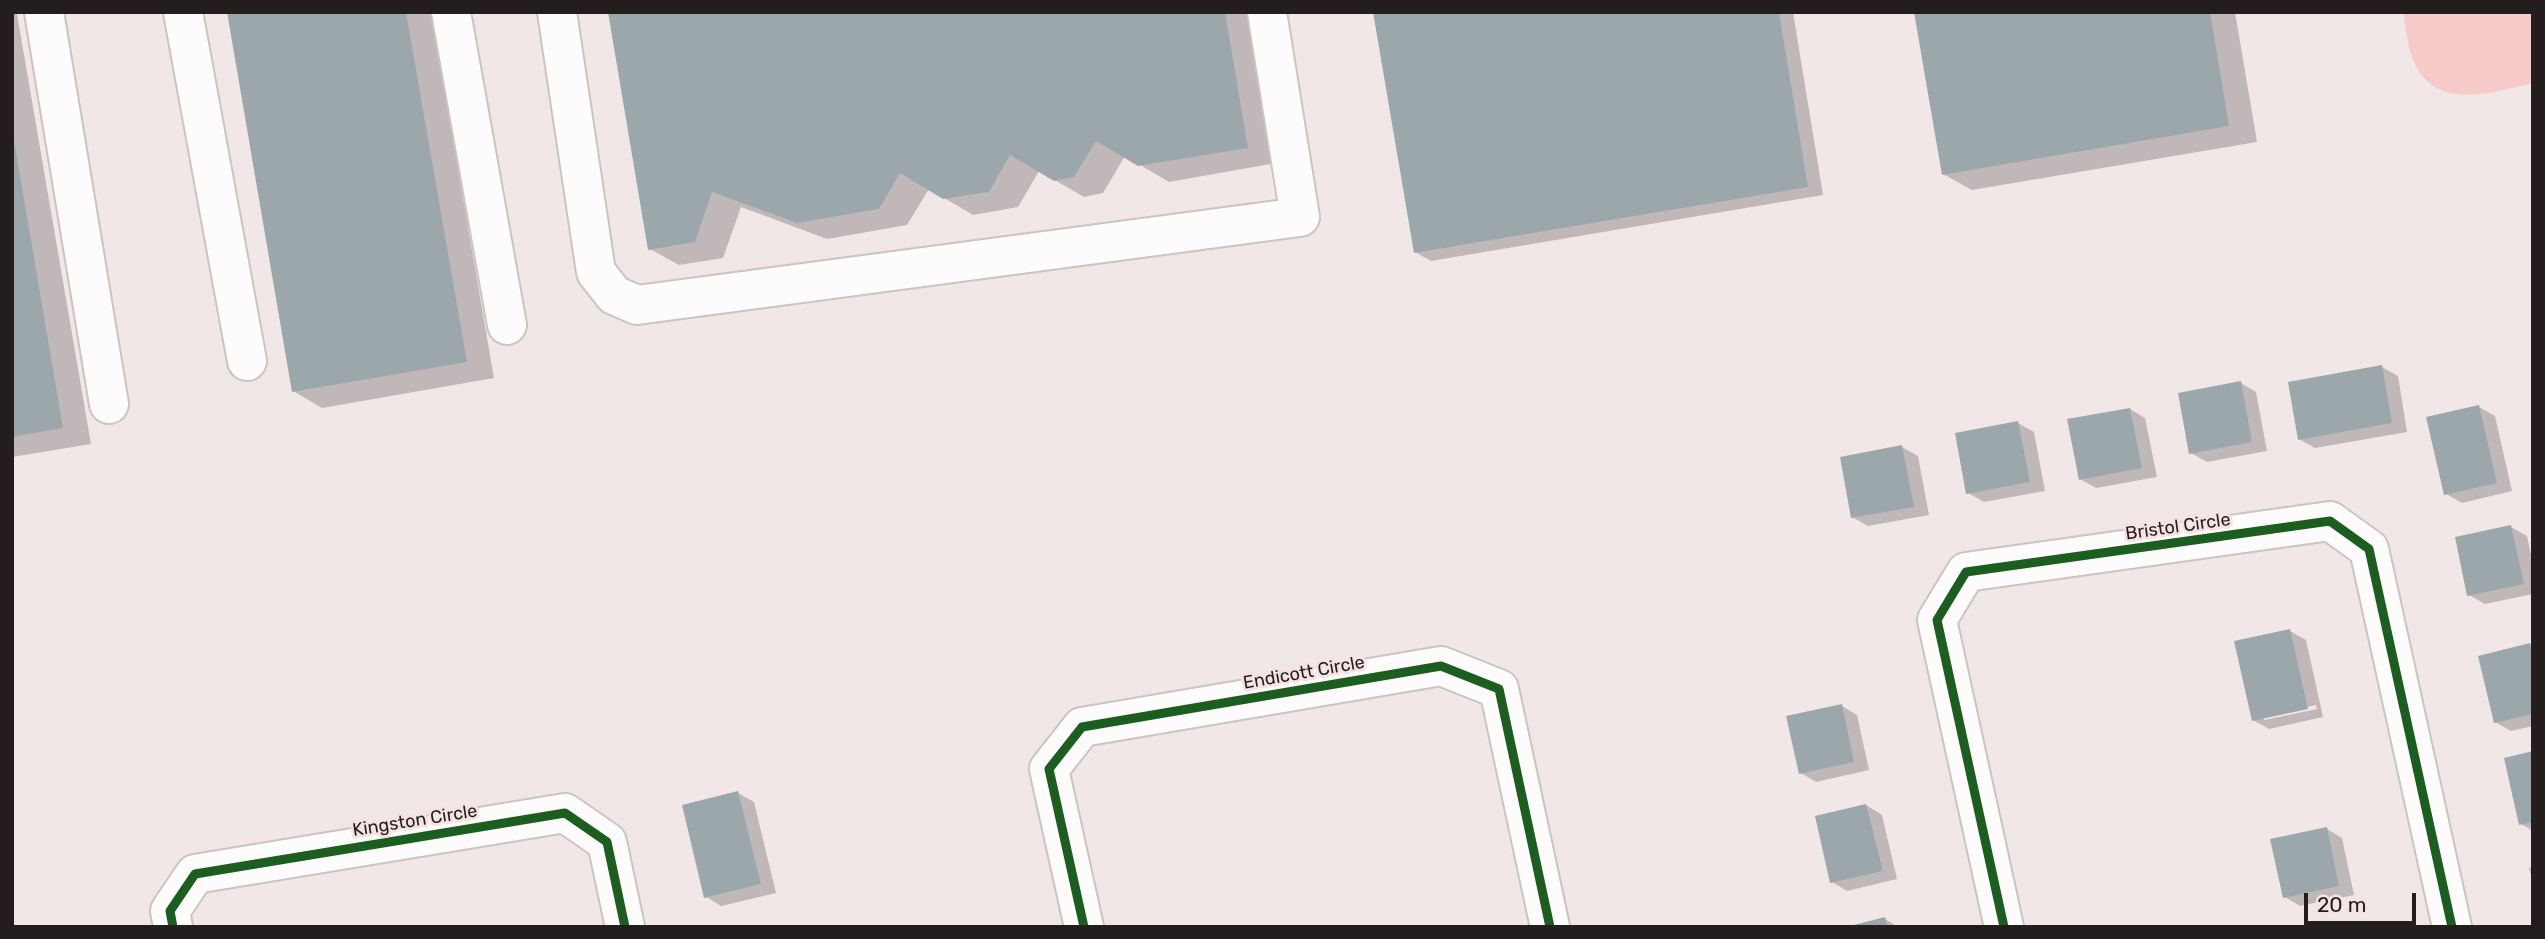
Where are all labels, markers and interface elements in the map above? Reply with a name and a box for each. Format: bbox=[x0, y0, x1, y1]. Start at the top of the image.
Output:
street label: Bristol Circle bbox=[2124, 509, 2232, 545]
street label: Endicott Circle bbox=[1242, 652, 1366, 694]
street label: Kingston Circle bbox=[351, 800, 479, 842]
scale bar bbox=[2307, 880, 2419, 924]
text: 20 m bbox=[2317, 892, 2366, 917]

